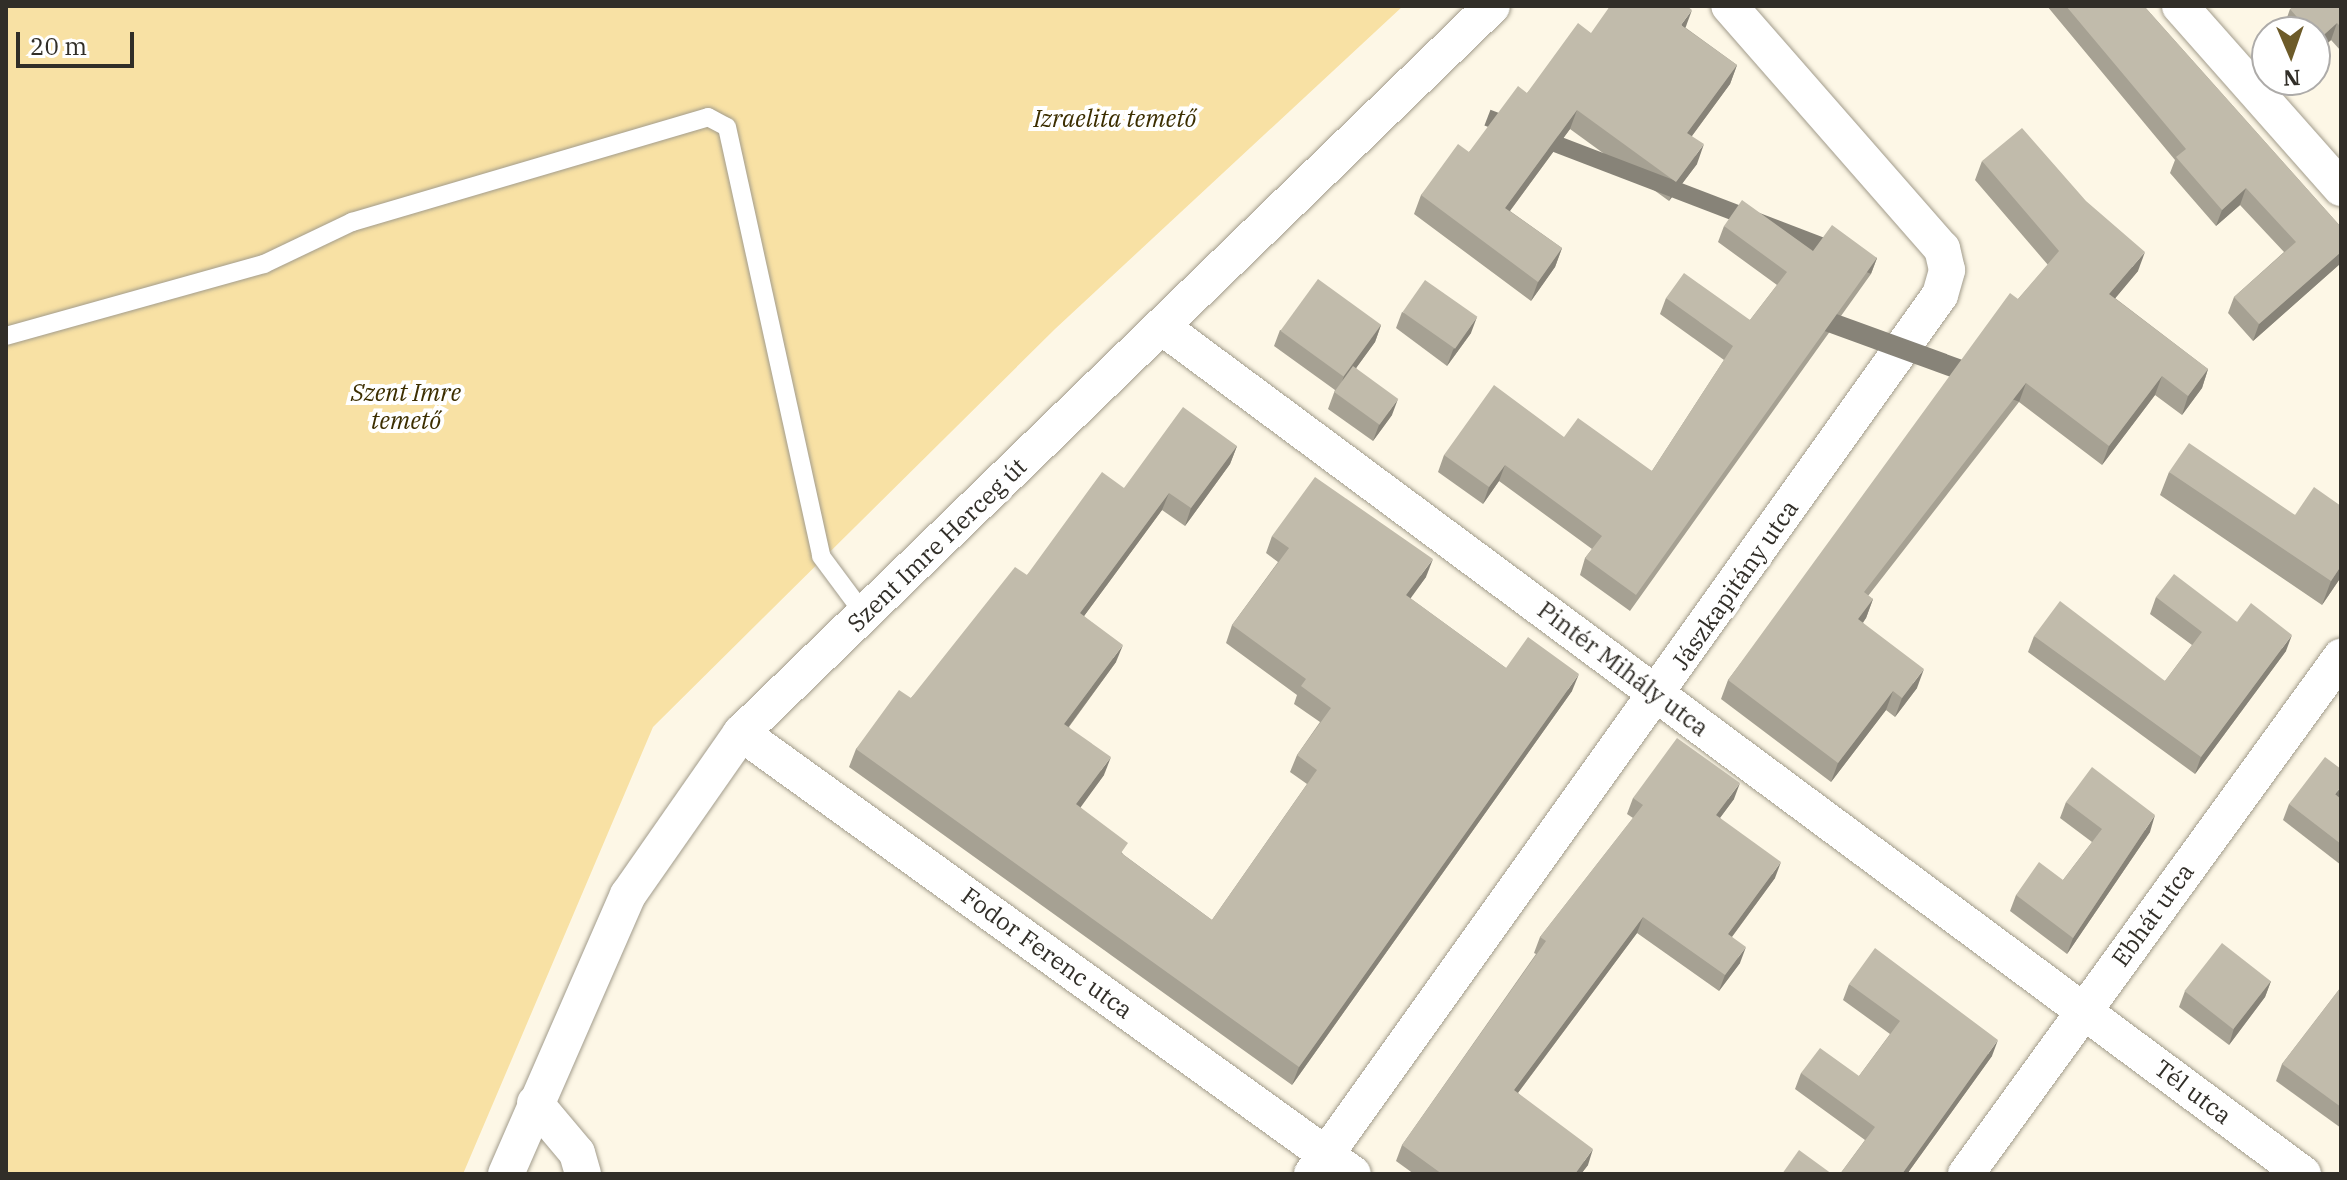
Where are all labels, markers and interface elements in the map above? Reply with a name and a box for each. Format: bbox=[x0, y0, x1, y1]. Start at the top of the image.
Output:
scale bar bbox=[20, 16, 138, 66]
north arrow bbox=[2251, 16, 2331, 96]
text: 20 m bbox=[30, 30, 87, 62]
text: N bbox=[2283, 64, 2301, 93]
park label: Izraelita temető bbox=[1034, 105, 1196, 133]
park label: Szent Imre temető bbox=[351, 379, 461, 435]
street label: Szent Imre Herceg út bbox=[842, 452, 1032, 638]
street label: Jászkapitány utca bbox=[1666, 495, 1804, 675]
street label: Pintér Mihály utca bbox=[1532, 595, 1714, 743]
street label: Ebhát utca bbox=[2106, 858, 2200, 972]
street label: Fodor Ferenc utca bbox=[956, 881, 1138, 1025]
street label: Tél utca bbox=[2149, 1054, 2237, 1130]

